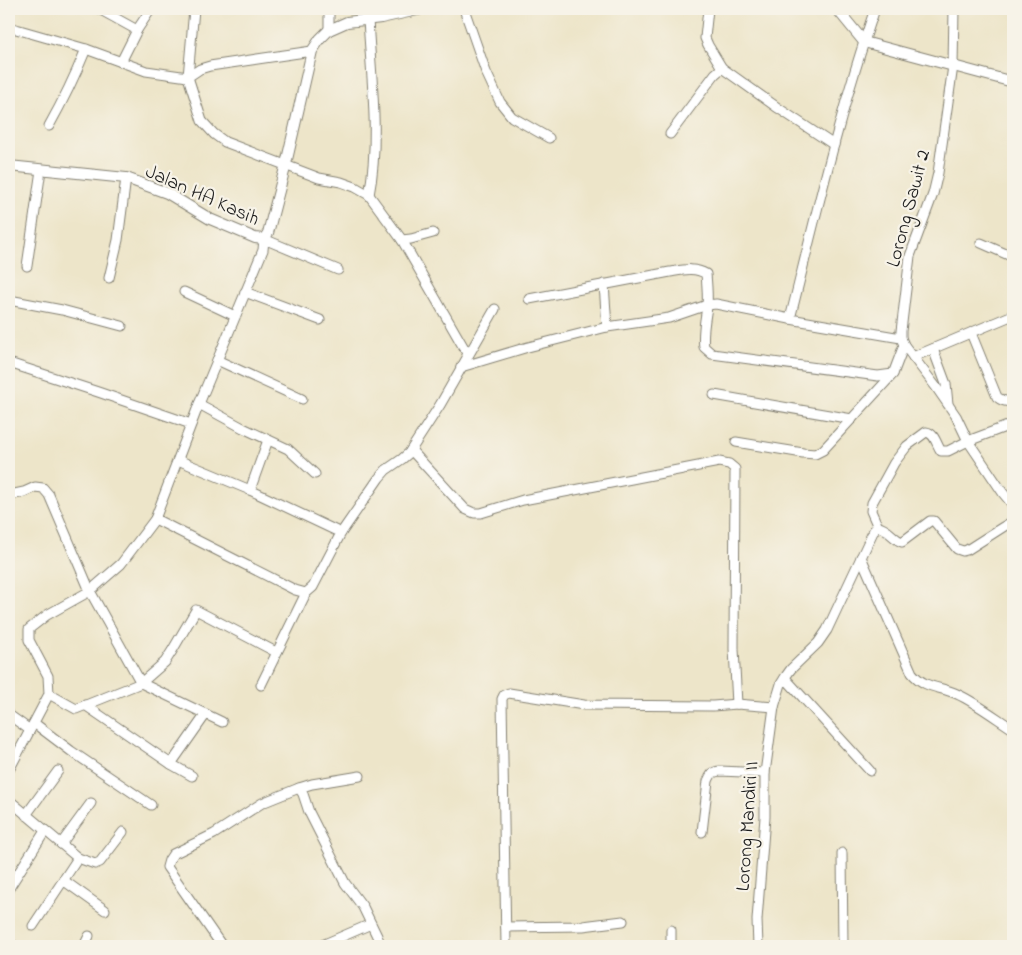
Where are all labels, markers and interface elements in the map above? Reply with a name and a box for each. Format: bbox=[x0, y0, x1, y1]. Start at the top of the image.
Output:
street label: Lorong Sawit 2 bbox=[880, 147, 940, 271]
street label: Jalan HA Kasih bbox=[140, 158, 264, 234]
street label: Lorong Mandiri II bbox=[729, 760, 768, 892]

